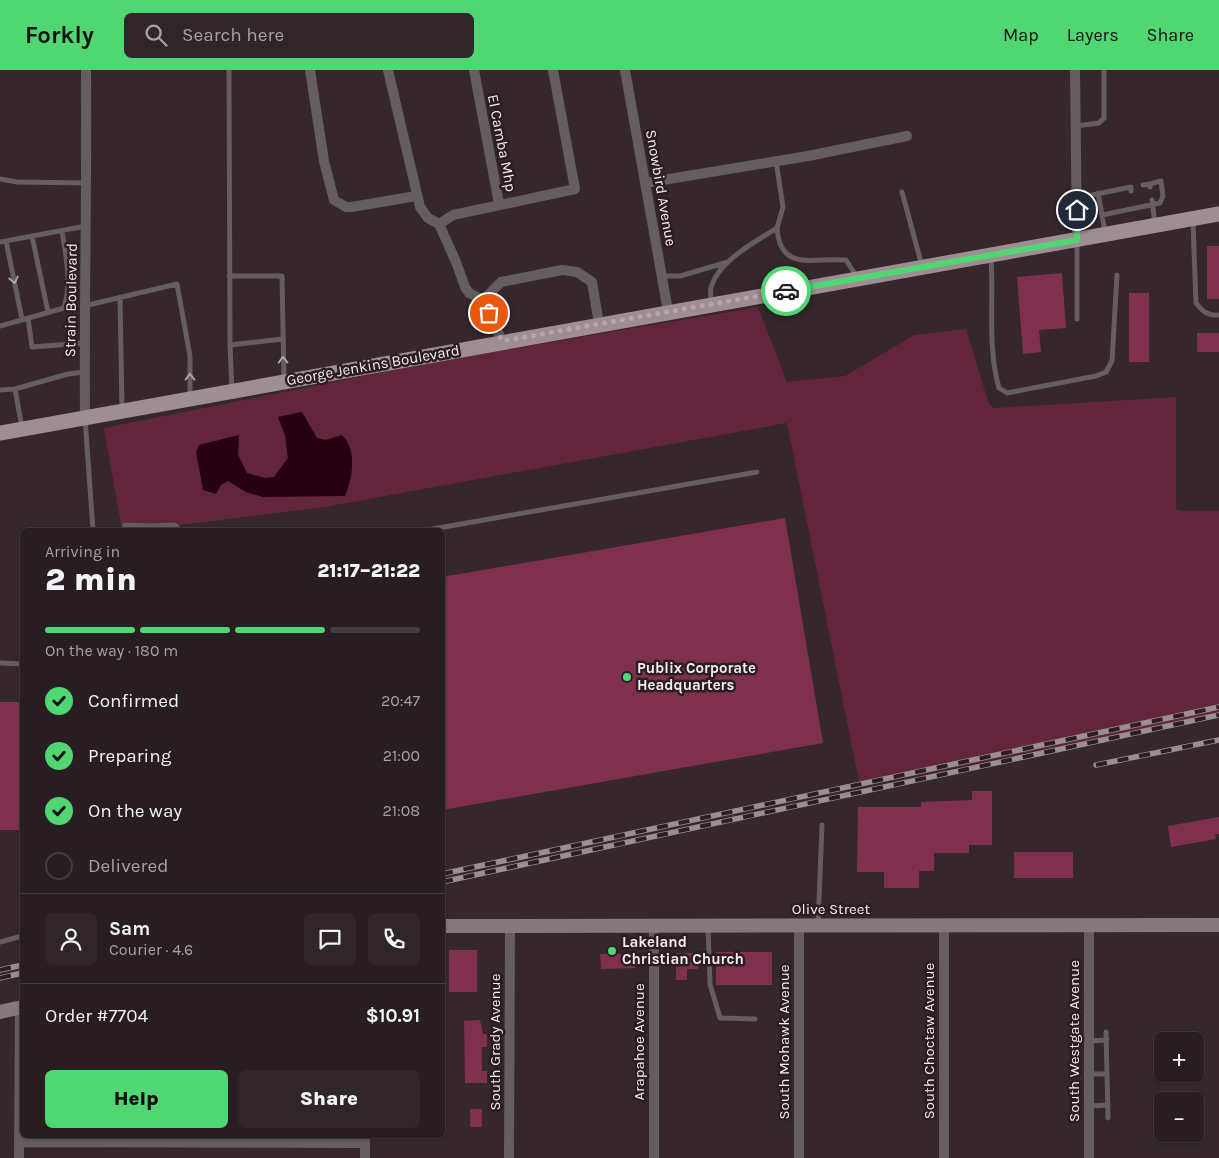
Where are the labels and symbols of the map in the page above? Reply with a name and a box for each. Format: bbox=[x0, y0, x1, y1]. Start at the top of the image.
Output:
street label: El Camba Mhp bbox=[484, 93, 520, 193]
street label: Snowbird Avenue bbox=[642, 128, 680, 248]
pin bbox=[1056, 189, 1098, 231]
street label: Strain Boulevard bbox=[61, 243, 81, 357]
courier bbox=[761, 266, 811, 316]
one-way arrow bbox=[8, 276, 19, 285]
pin bbox=[468, 292, 510, 334]
street label: George Jenkins Boulevard bbox=[285, 341, 461, 389]
one-way arrow bbox=[278, 356, 288, 364]
one-way arrow bbox=[185, 373, 195, 380]
place label: Publix Corporate Headquarters bbox=[637, 659, 756, 694]
marker: Publix Corporate Headquarters bbox=[621, 671, 633, 683]
street label: Olive Street bbox=[792, 900, 871, 918]
place label: Lakeland Christian Church bbox=[622, 933, 744, 968]
marker: Lakeland Christian Church bbox=[606, 945, 618, 957]
street label: South Westgate Avenue bbox=[1065, 960, 1083, 1122]
street label: South Choctaw Avenue bbox=[920, 963, 938, 1119]
street label: South Mohawk Avenue bbox=[775, 964, 793, 1120]
street label: South Grady Avenue bbox=[486, 974, 504, 1110]
street label: Arapahoe Avenue bbox=[630, 983, 648, 1101]

